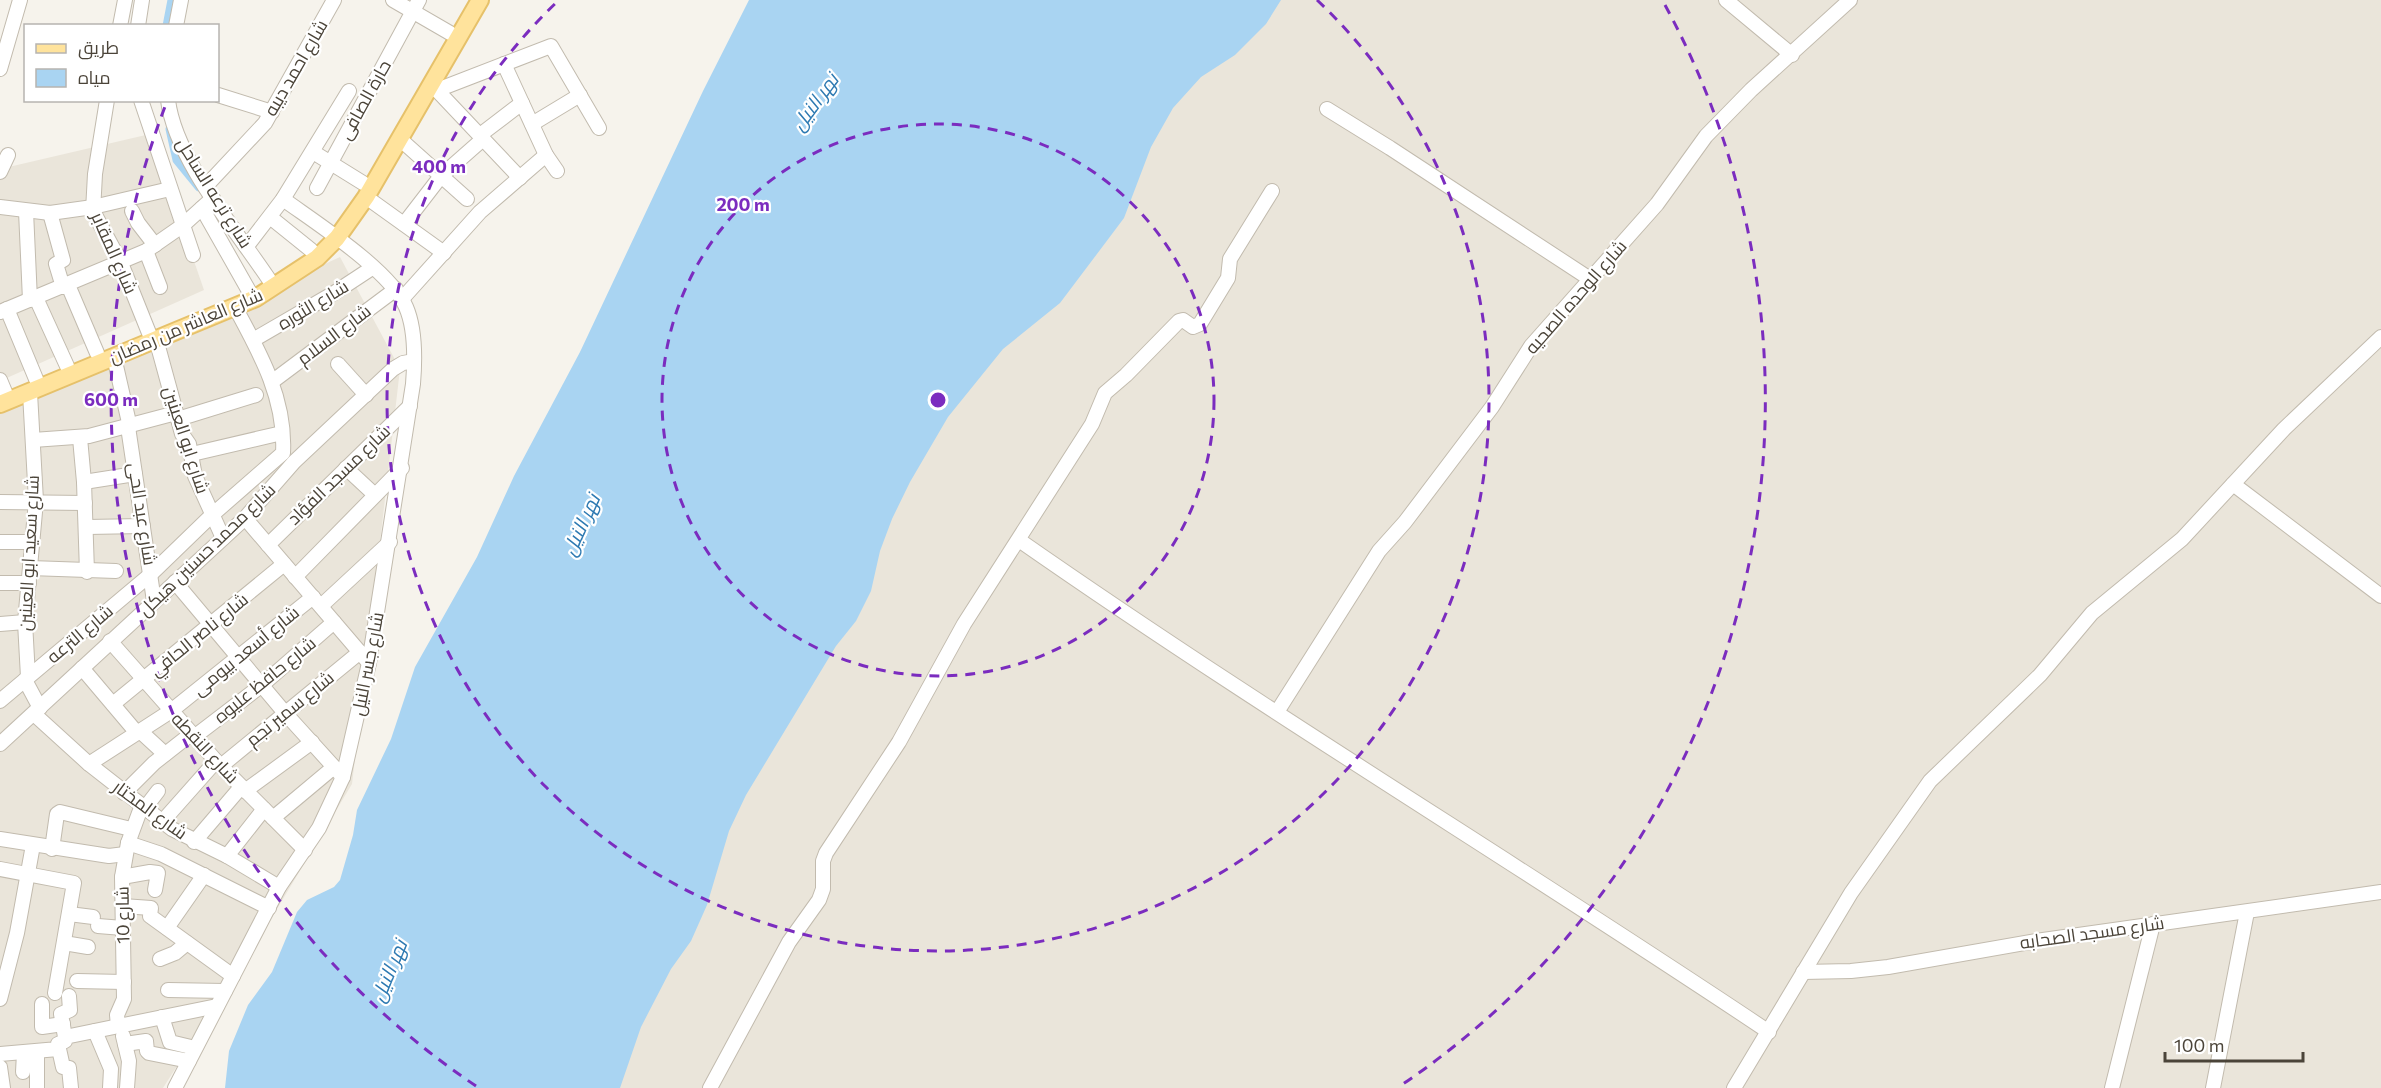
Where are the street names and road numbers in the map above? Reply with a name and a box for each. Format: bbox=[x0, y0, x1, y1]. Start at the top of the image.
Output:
street label: شارع احمد ديبه bbox=[259, 15, 333, 121]
street label: حارة الصافى bbox=[333, 56, 396, 144]
street label: شارع ترعه الساحل bbox=[170, 133, 258, 253]
street label: شارع المقابر bbox=[85, 207, 143, 298]
street label: شارع الوحده الصحيه bbox=[1520, 235, 1632, 359]
street label: شارع الثوره bbox=[273, 274, 353, 336]
street label: شارع العاشر من رمضان bbox=[105, 283, 267, 369]
street label: شارع السلام bbox=[292, 299, 376, 371]
street label: شارع ابو العينين bbox=[157, 383, 215, 497]
street label: شارع مسجد الفؤاد bbox=[282, 420, 396, 530]
street label: شارع عبد الحى bbox=[122, 461, 162, 567]
street label: شارع سعيد ابو العينين bbox=[13, 474, 45, 632]
street label: شارع محمد حسنين هيكل bbox=[133, 478, 281, 622]
street label: شارع ناصر الحافي bbox=[145, 588, 255, 684]
street label: شارع الترعه bbox=[42, 599, 118, 669]
street label: شارع أسعد بيومى bbox=[188, 601, 304, 701]
street label: شارع جسر النيل bbox=[346, 610, 390, 718]
street label: شارع حافظ عليوه bbox=[209, 631, 321, 729]
street label: شارع سمير نجم bbox=[241, 666, 339, 752]
street label: شارع النقطه bbox=[166, 707, 244, 789]
street label: شارع المختار bbox=[107, 774, 192, 845]
street label: شارع 10 bbox=[110, 886, 136, 944]
street label: شارع مسجد الصحابه bbox=[2018, 911, 2166, 955]

